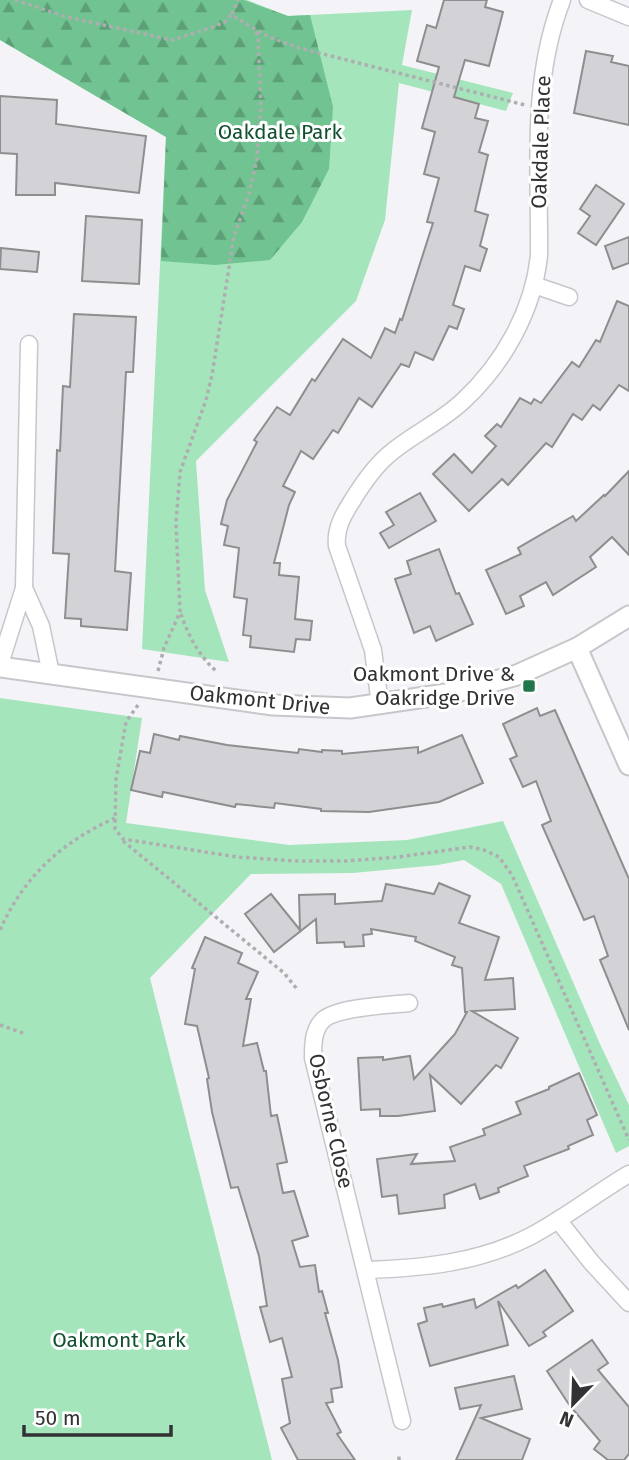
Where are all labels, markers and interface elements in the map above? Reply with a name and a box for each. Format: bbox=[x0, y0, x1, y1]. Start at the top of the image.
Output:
street label: Oakdale Place bbox=[526, 75, 556, 209]
park label: Oakdale Park bbox=[218, 119, 342, 145]
place label: Oakmont Drive & Oakridge Drive bbox=[353, 661, 515, 711]
marker: Oakmont Drive & Oakridge Drive bbox=[521, 678, 537, 694]
street label: Oakmont Drive bbox=[188, 680, 332, 720]
street label: Osborne Close bbox=[303, 1051, 359, 1191]
park label: Oakmont Park bbox=[52, 1327, 186, 1353]
north arrow bbox=[538, 1369, 608, 1439]
scale bar bbox=[24, 1394, 172, 1438]
text: 50 m bbox=[35, 1405, 81, 1431]
text: N bbox=[556, 1406, 577, 1432]

